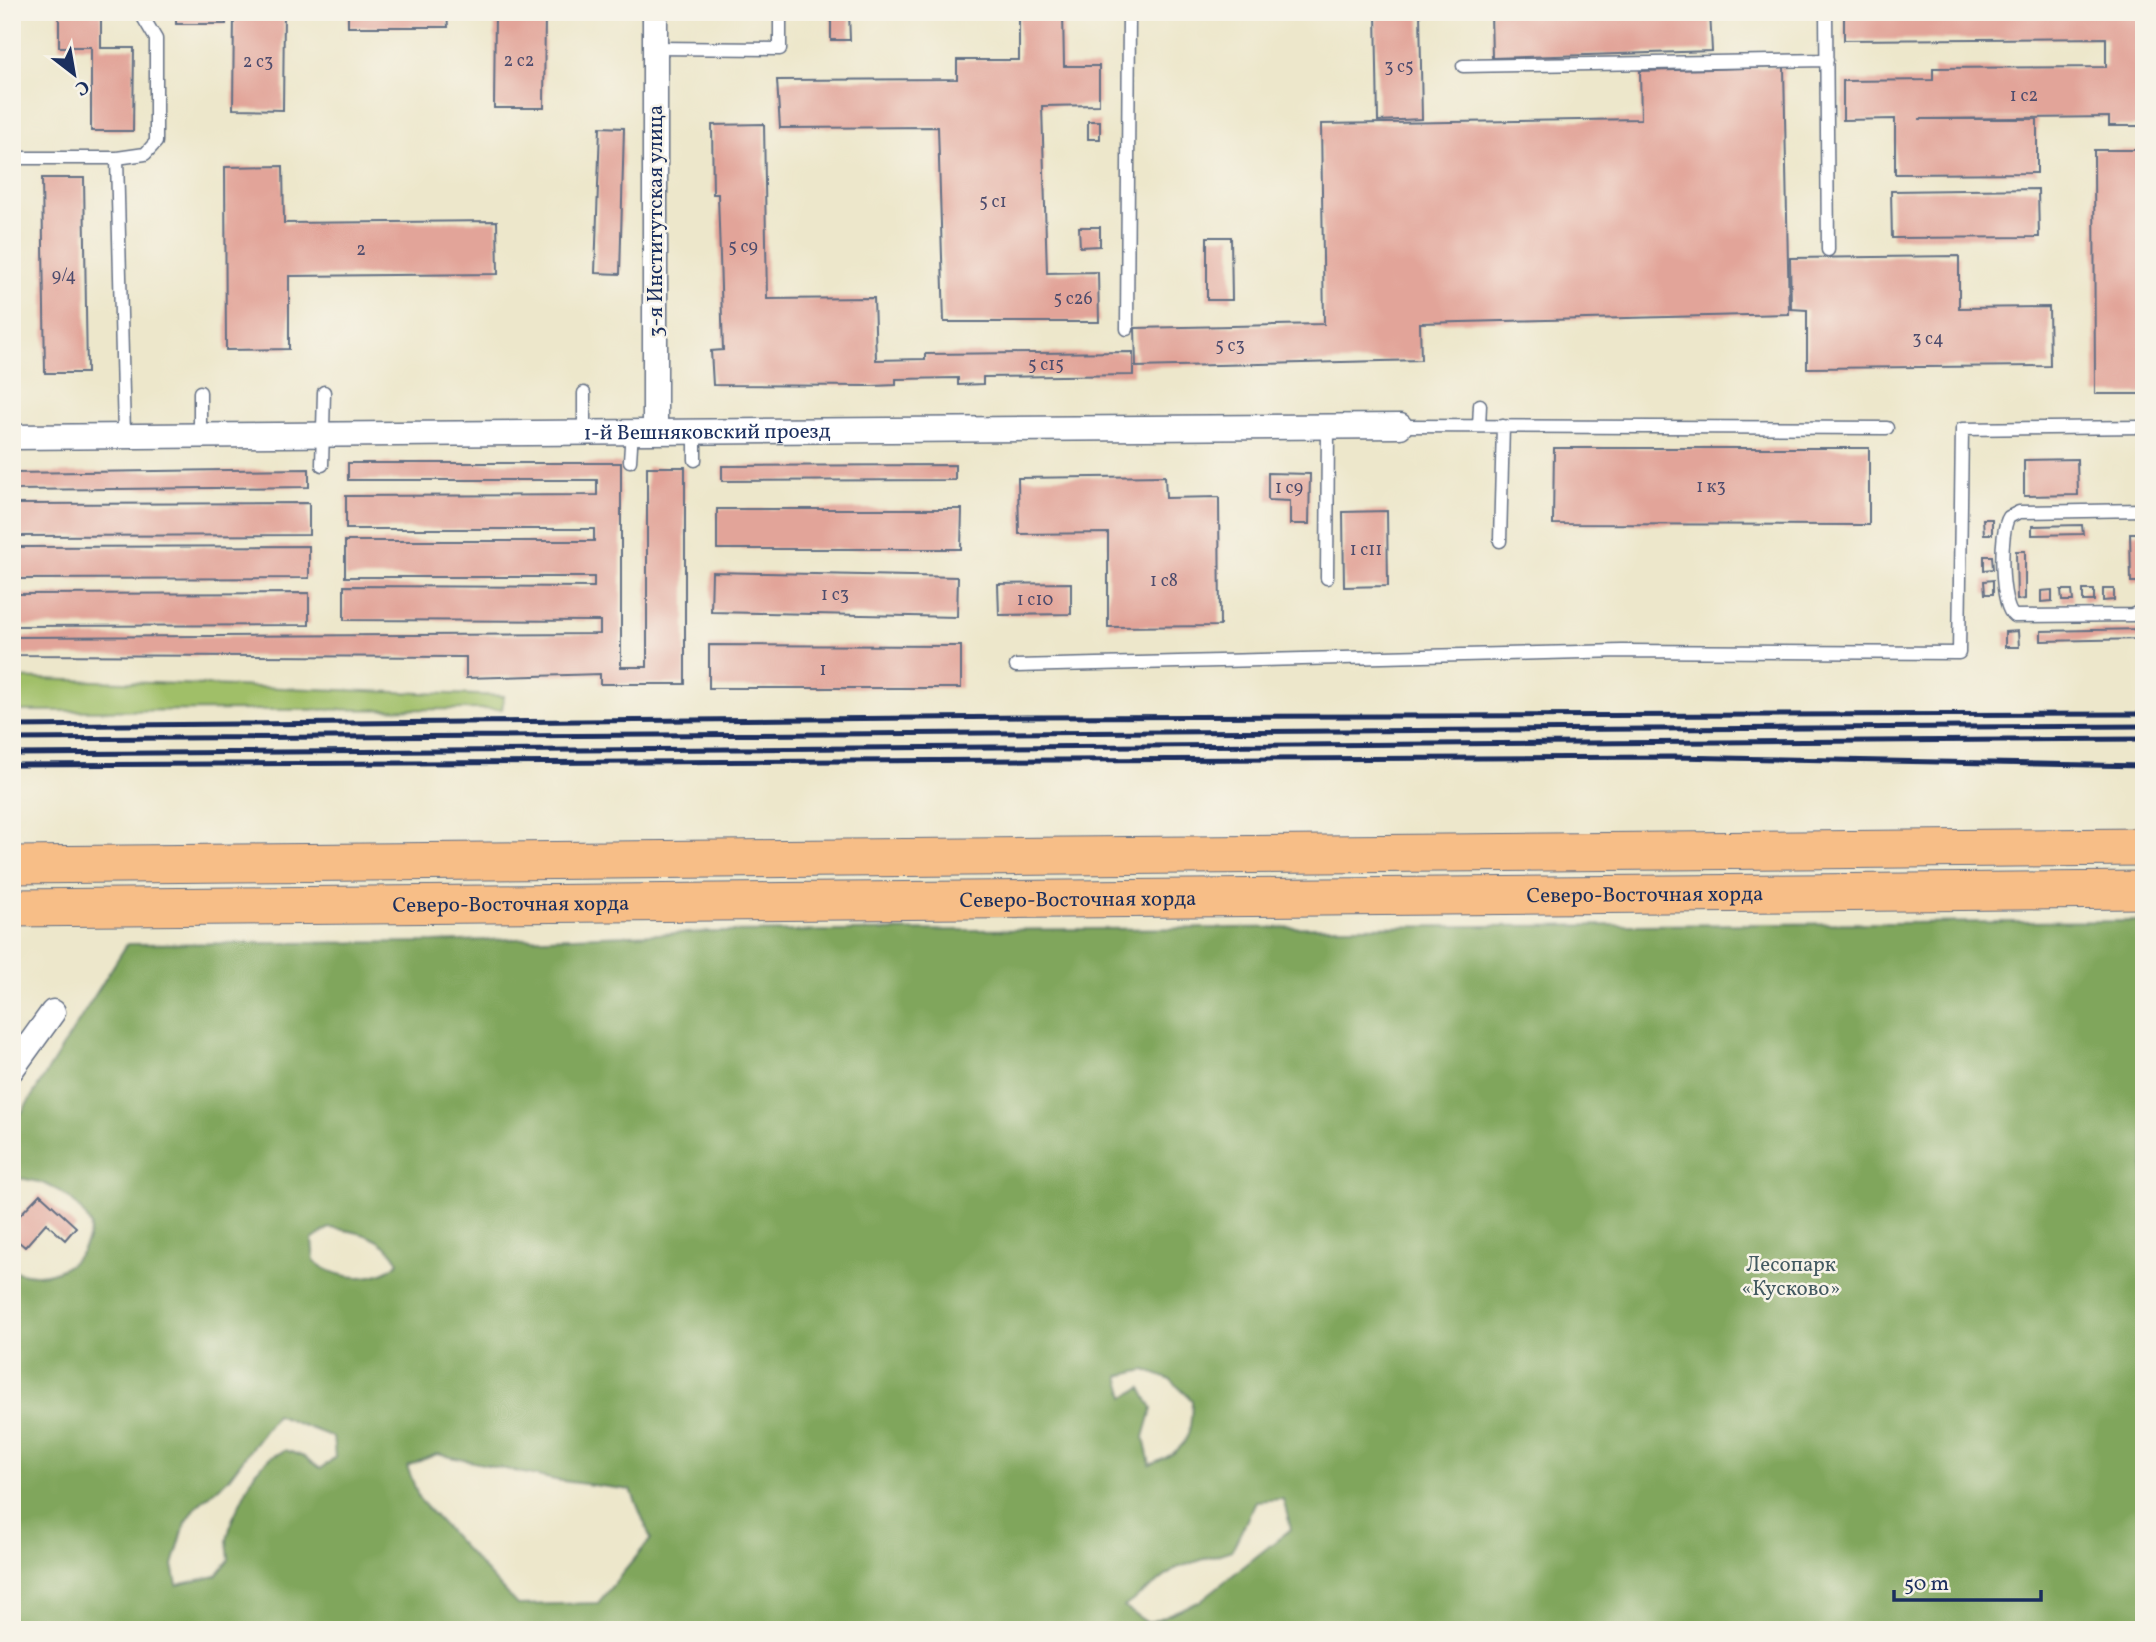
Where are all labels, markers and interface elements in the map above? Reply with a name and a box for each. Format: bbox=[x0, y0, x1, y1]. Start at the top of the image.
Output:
north arrow bbox=[38, 38, 108, 108]
house number: 2 с2 bbox=[504, 49, 534, 74]
house number: 2 с3 bbox=[243, 50, 273, 75]
house number: 3 с5 bbox=[1384, 55, 1414, 80]
text: С bbox=[70, 73, 94, 101]
house number: 1 с2 bbox=[2010, 84, 2038, 109]
street label: 3-я Институтская улица bbox=[642, 105, 671, 337]
house number: 5 с1 bbox=[979, 190, 1007, 215]
house number: 5 с9 bbox=[728, 235, 758, 260]
house number: 2 bbox=[356, 238, 366, 263]
house number: 9/4 bbox=[52, 264, 76, 289]
house number: 5 с26 bbox=[1053, 287, 1093, 312]
house number: 3 с4 bbox=[1912, 327, 1944, 352]
house number: 5 с3 bbox=[1215, 334, 1245, 359]
house number: 5 с15 bbox=[1028, 353, 1064, 378]
street label: 1-й Вешняковский проезд bbox=[583, 418, 831, 448]
house number: 1 к3 bbox=[1696, 475, 1726, 500]
house number: 1 с9 bbox=[1275, 476, 1303, 501]
house number: 1 с11 bbox=[1350, 538, 1382, 563]
house number: 1 с8 bbox=[1150, 569, 1178, 594]
house number: 1 с3 bbox=[821, 583, 849, 608]
house number: 1 с10 bbox=[1017, 588, 1053, 613]
house number: 1 bbox=[820, 658, 826, 683]
street label: Северо-Восточная хорда bbox=[1526, 880, 1764, 911]
street label: Северо-Восточная хорда bbox=[959, 885, 1197, 916]
street label: Северо-Восточная хорда bbox=[392, 890, 630, 921]
park label: Лесопарк «Кусково» bbox=[1742, 1251, 1840, 1304]
scale bar bbox=[1894, 1558, 2040, 1602]
text: 50 m bbox=[1904, 1570, 1949, 1599]

